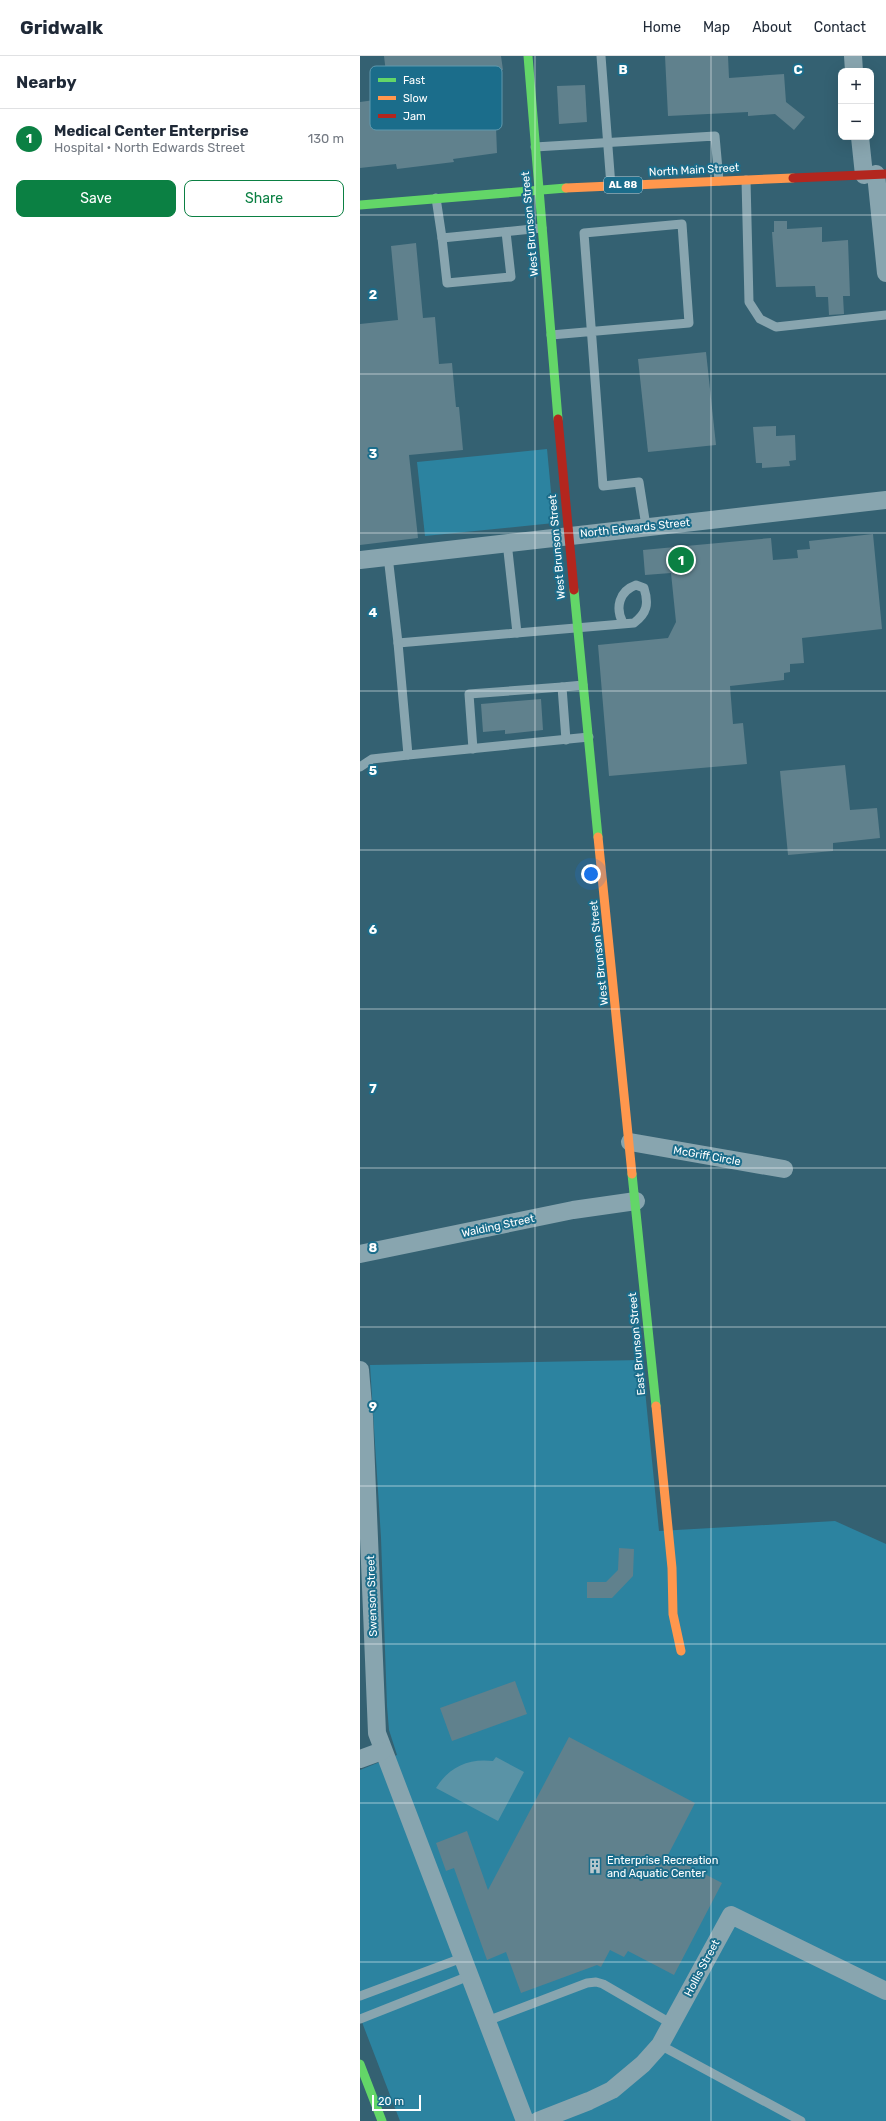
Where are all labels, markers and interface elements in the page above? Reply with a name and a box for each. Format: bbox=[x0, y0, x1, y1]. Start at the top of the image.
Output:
text: Gridwalk bbox=[20, 16, 103, 39]
text: Home bbox=[643, 19, 681, 36]
text: Map bbox=[703, 19, 730, 36]
text: About bbox=[752, 19, 792, 36]
text: Contact bbox=[814, 19, 866, 36]
text: B bbox=[618, 62, 628, 77]
text: C bbox=[793, 62, 803, 77]
legend bbox=[370, 66, 502, 130]
map controls bbox=[838, 68, 874, 140]
button: + bbox=[838, 68, 874, 104]
text: Nearby bbox=[16, 72, 77, 92]
text: Fast bbox=[403, 74, 426, 87]
text: Slow bbox=[403, 92, 428, 105]
button: − bbox=[838, 104, 874, 140]
text: Jam bbox=[403, 110, 426, 123]
text: Medical Center Enterprise bbox=[54, 122, 249, 140]
text: 1 bbox=[26, 131, 32, 146]
text: 130 m bbox=[308, 131, 344, 146]
text: Hospital · North Edwards Street bbox=[54, 140, 245, 155]
street label: North Main Street bbox=[648, 161, 740, 179]
street label: West Brunson Street bbox=[519, 170, 541, 277]
road number: AL 88 bbox=[604, 177, 642, 193]
button: Save bbox=[16, 180, 176, 217]
button: Share bbox=[184, 180, 344, 217]
text: 2 bbox=[369, 287, 377, 302]
text: 3 bbox=[369, 446, 378, 461]
street label: West Brunson Street bbox=[546, 493, 568, 600]
street label: North Edwards Street bbox=[579, 516, 691, 540]
pin: 1 bbox=[668, 545, 694, 575]
text: 4 bbox=[369, 605, 378, 620]
text: 5 bbox=[369, 763, 377, 778]
your location bbox=[581, 864, 601, 884]
street label: West Brunson Street bbox=[587, 899, 611, 1006]
text: 6 bbox=[369, 922, 378, 937]
text: 7 bbox=[369, 1081, 377, 1096]
street label: McGriff Circle bbox=[672, 1144, 742, 1168]
street label: Walding Street bbox=[460, 1212, 536, 1240]
text: 8 bbox=[369, 1240, 378, 1255]
street label: East Brunson Street bbox=[626, 1291, 648, 1396]
text: 9 bbox=[369, 1399, 377, 1414]
street label: Swenson Street bbox=[364, 1554, 380, 1637]
place label: Enterprise Recreation and Aquatic Center bbox=[607, 1854, 718, 1880]
building icon: Enterprise Recreation and Aquatic Center bbox=[586, 1857, 604, 1875]
street label: Hollis Street bbox=[682, 1937, 723, 1999]
scale bar bbox=[372, 2093, 421, 2112]
text: 20 m bbox=[378, 2095, 404, 2108]

